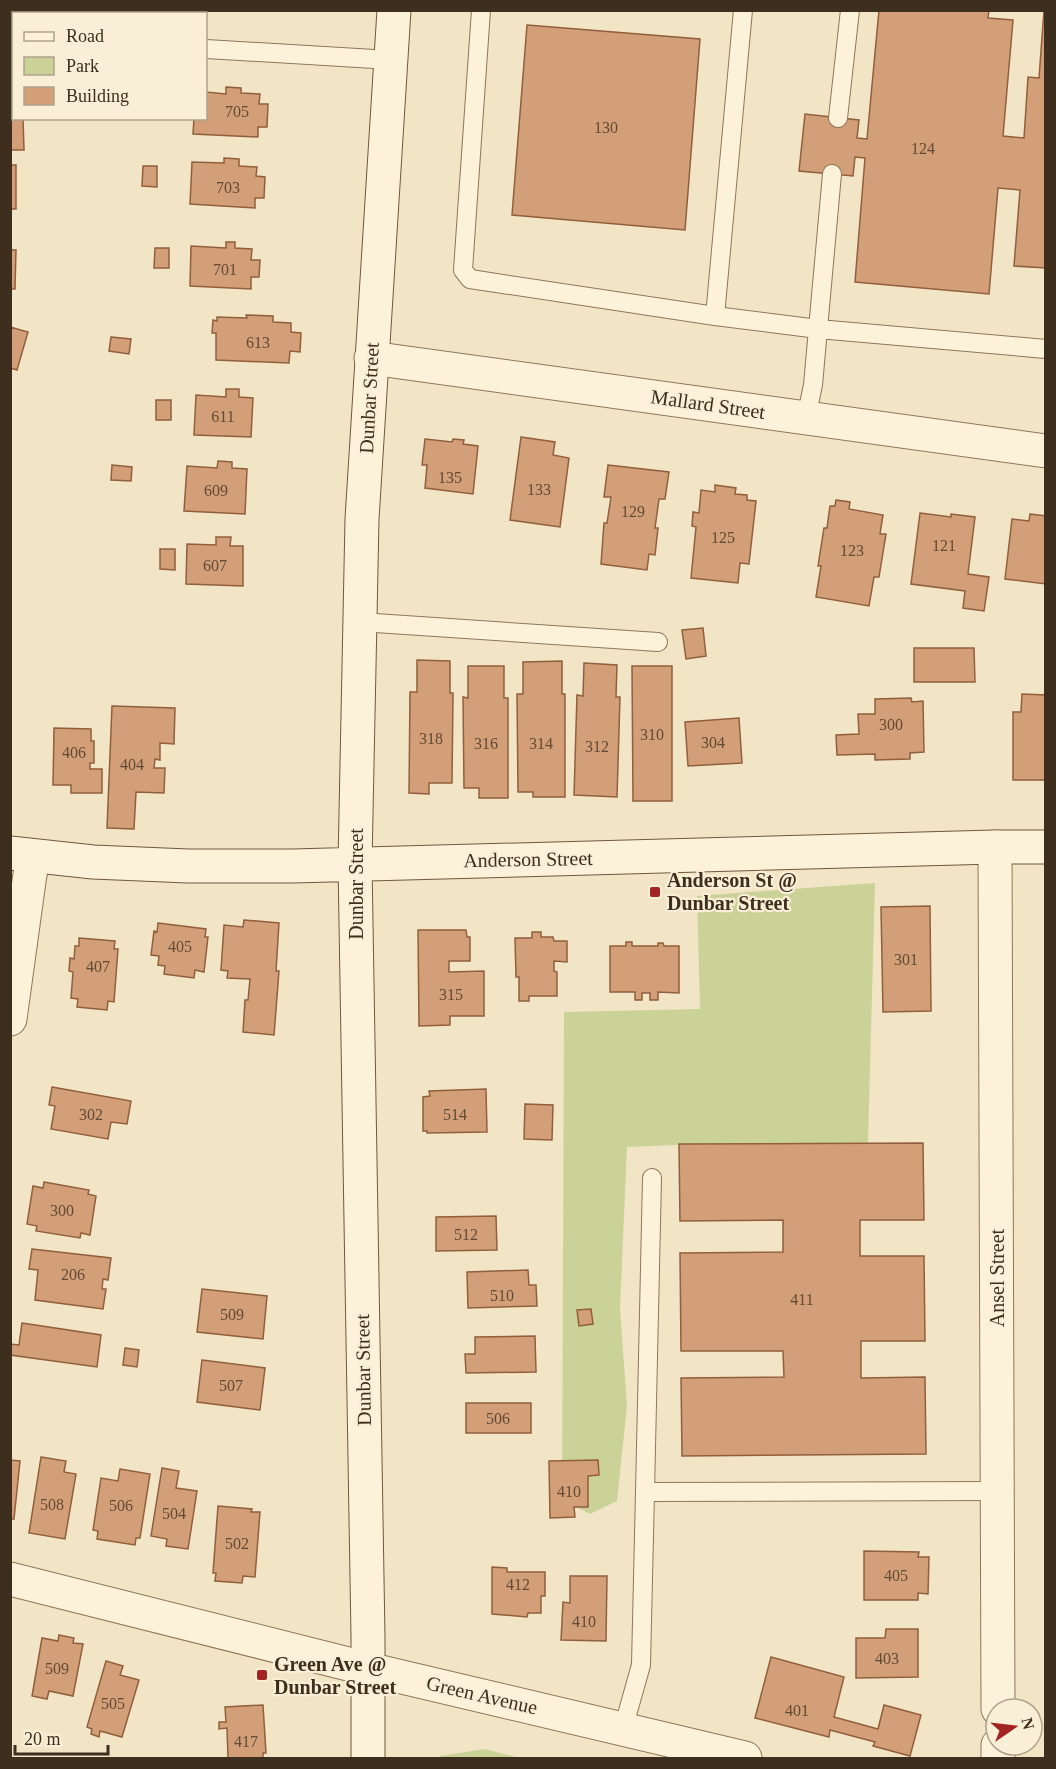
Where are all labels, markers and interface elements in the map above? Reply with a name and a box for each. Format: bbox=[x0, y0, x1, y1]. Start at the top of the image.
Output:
legend bbox=[12, 12, 207, 120]
text: Road bbox=[66, 26, 104, 46]
text: Park bbox=[66, 56, 99, 76]
text: Building bbox=[66, 86, 129, 106]
house number: 705 bbox=[225, 103, 249, 120]
house number: 130 bbox=[594, 119, 618, 136]
house number: 124 bbox=[911, 140, 935, 157]
house number: 703 bbox=[216, 179, 240, 196]
house number: 701 bbox=[213, 261, 237, 278]
house number: 613 bbox=[246, 334, 270, 351]
street label: Dunbar Street bbox=[355, 341, 383, 454]
street label: Mallard Street bbox=[650, 385, 767, 423]
house number: 611 bbox=[211, 408, 235, 425]
house number: 135 bbox=[438, 469, 462, 486]
house number: 133 bbox=[527, 481, 551, 498]
house number: 609 bbox=[204, 482, 228, 499]
house number: 129 bbox=[621, 503, 645, 520]
house number: 125 bbox=[711, 529, 735, 546]
house number: 121 bbox=[932, 537, 956, 554]
house number: 123 bbox=[840, 542, 864, 559]
house number: 607 bbox=[203, 557, 227, 574]
house number: 300 bbox=[879, 716, 903, 733]
house number: 310 bbox=[640, 726, 664, 743]
house number: 318 bbox=[419, 730, 443, 747]
house number: 304 bbox=[701, 734, 725, 751]
house number: 316 bbox=[474, 735, 498, 752]
house number: 314 bbox=[529, 735, 553, 752]
house number: 312 bbox=[585, 738, 609, 755]
house number: 406 bbox=[62, 744, 86, 761]
house number: 404 bbox=[120, 756, 144, 773]
street label: Dunbar Street bbox=[345, 828, 367, 940]
street label: Anderson Street bbox=[463, 847, 593, 871]
place label: Anderson St @ Dunbar Street bbox=[667, 869, 797, 914]
marker: Anderson St @ Dunbar Street bbox=[648, 885, 662, 899]
house number: 405 bbox=[168, 938, 192, 955]
house number: 301 bbox=[894, 951, 918, 968]
house number: 407 bbox=[86, 958, 110, 975]
house number: 315 bbox=[439, 986, 463, 1003]
house number: 302 bbox=[79, 1106, 103, 1123]
house number: 514 bbox=[443, 1106, 467, 1123]
house number: 300 bbox=[50, 1202, 74, 1219]
house number: 512 bbox=[454, 1226, 478, 1243]
street label: Ansel Street bbox=[986, 1228, 1008, 1327]
house number: 206 bbox=[61, 1266, 85, 1283]
house number: 510 bbox=[490, 1287, 514, 1304]
house number: 411 bbox=[790, 1291, 814, 1308]
house number: 509 bbox=[220, 1306, 244, 1323]
street label: Dunbar Street bbox=[351, 1314, 375, 1426]
house number: 507 bbox=[219, 1377, 243, 1394]
house number: 506 bbox=[486, 1410, 510, 1427]
house number: 410 bbox=[557, 1483, 581, 1500]
house number: 508 bbox=[40, 1496, 64, 1513]
house number: 506 bbox=[109, 1497, 133, 1514]
house number: 504 bbox=[162, 1505, 186, 1522]
house number: 502 bbox=[225, 1535, 249, 1552]
house number: 405 bbox=[884, 1567, 908, 1584]
house number: 412 bbox=[506, 1576, 530, 1593]
house number: 410 bbox=[572, 1613, 596, 1630]
house number: 403 bbox=[875, 1650, 899, 1667]
place label: Green Ave @ Dunbar Street bbox=[274, 1653, 396, 1698]
house number: 509 bbox=[45, 1660, 69, 1677]
marker: Green Ave @ Dunbar Street bbox=[255, 1668, 269, 1682]
street label: Green Avenue bbox=[424, 1672, 540, 1719]
house number: 505 bbox=[101, 1695, 125, 1712]
north arrow bbox=[984, 1697, 1044, 1757]
house number: 401 bbox=[785, 1702, 809, 1719]
text: N bbox=[1018, 1716, 1038, 1732]
scale bar bbox=[15, 1718, 108, 1756]
text: 20 m bbox=[24, 1729, 61, 1749]
house number: 417 bbox=[234, 1733, 258, 1750]

